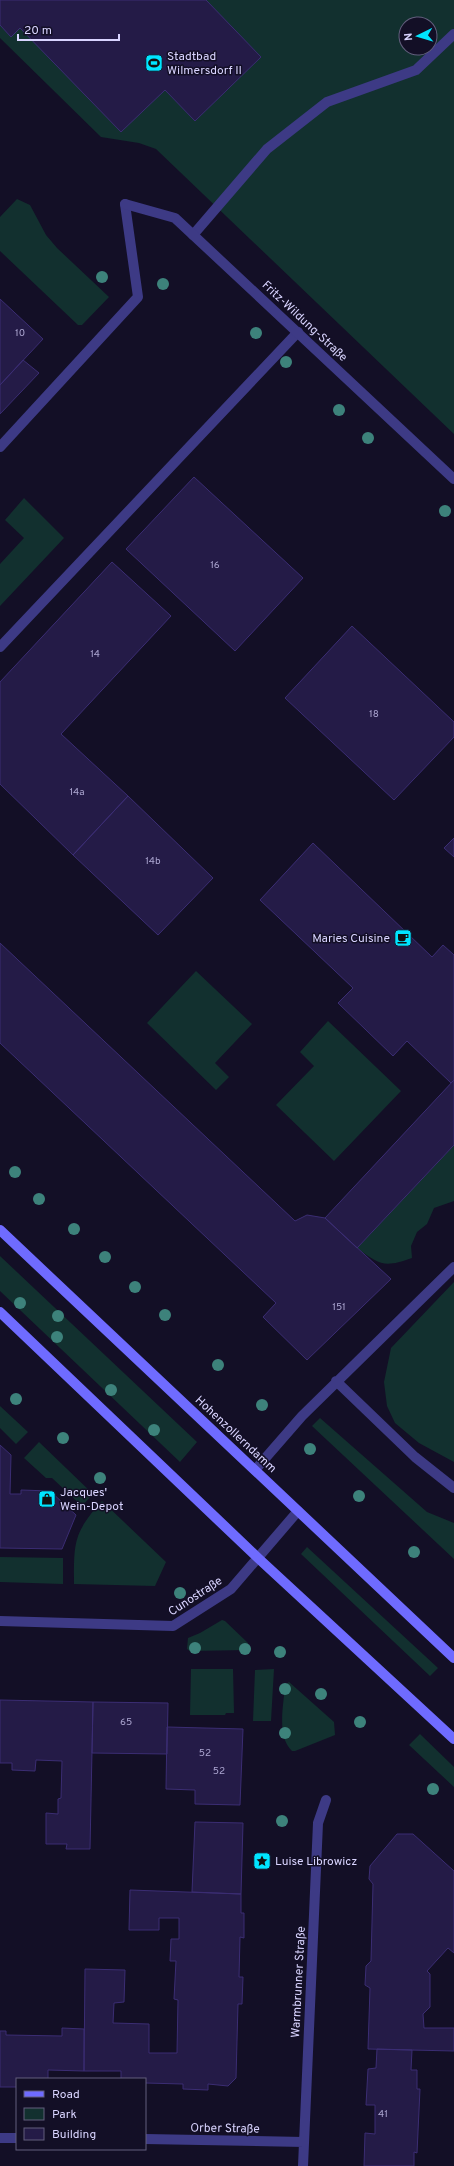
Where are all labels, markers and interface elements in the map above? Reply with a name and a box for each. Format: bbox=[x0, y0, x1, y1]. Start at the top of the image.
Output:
scale bar bbox=[18, 16, 119, 42]
north arrow bbox=[398, 16, 438, 56]
text: 20 m bbox=[24, 23, 52, 39]
text: N bbox=[402, 32, 416, 41]
place label: Stadtbad Wilmersdorf II bbox=[167, 49, 242, 79]
sports icon: Stadtbad Wilmersdorf II bbox=[144, 53, 164, 73]
street label: Fritz-Wildung-Straße bbox=[258, 278, 351, 366]
house number: 10 bbox=[15, 327, 25, 340]
house number: 16 bbox=[210, 559, 220, 572]
house number: 14 bbox=[90, 648, 100, 661]
house number: 18 bbox=[369, 708, 379, 721]
house number: 14a bbox=[69, 786, 85, 799]
house number: 14b bbox=[145, 855, 161, 868]
cafe icon: Maries Cuisine bbox=[393, 928, 413, 948]
place label: Maries Cuisine bbox=[312, 931, 390, 947]
house number: 151 bbox=[332, 1301, 346, 1314]
street label: Hohenzollerndamm bbox=[191, 1393, 280, 1477]
place label: Jacques' Wein-Depot bbox=[60, 1485, 123, 1515]
shop icon: Jacques' Wein-Depot bbox=[37, 1489, 57, 1509]
street label: Cunostraße bbox=[165, 1573, 226, 1620]
house number: 65 bbox=[120, 1716, 132, 1729]
house number: 52 bbox=[199, 1747, 211, 1760]
house number: 52 bbox=[213, 1765, 225, 1778]
place icon: Luise Librowicz bbox=[252, 1851, 272, 1871]
place label: Luise Librowicz bbox=[275, 1854, 357, 1870]
street label: Warmbrunner Straße bbox=[288, 1926, 310, 2038]
legend bbox=[16, 2078, 146, 2150]
text: Road bbox=[52, 2087, 80, 2103]
text: Park bbox=[52, 2107, 77, 2123]
house number: 41 bbox=[378, 2108, 388, 2121]
street label: Orber Straße bbox=[190, 2120, 260, 2138]
text: Building bbox=[52, 2127, 96, 2143]

